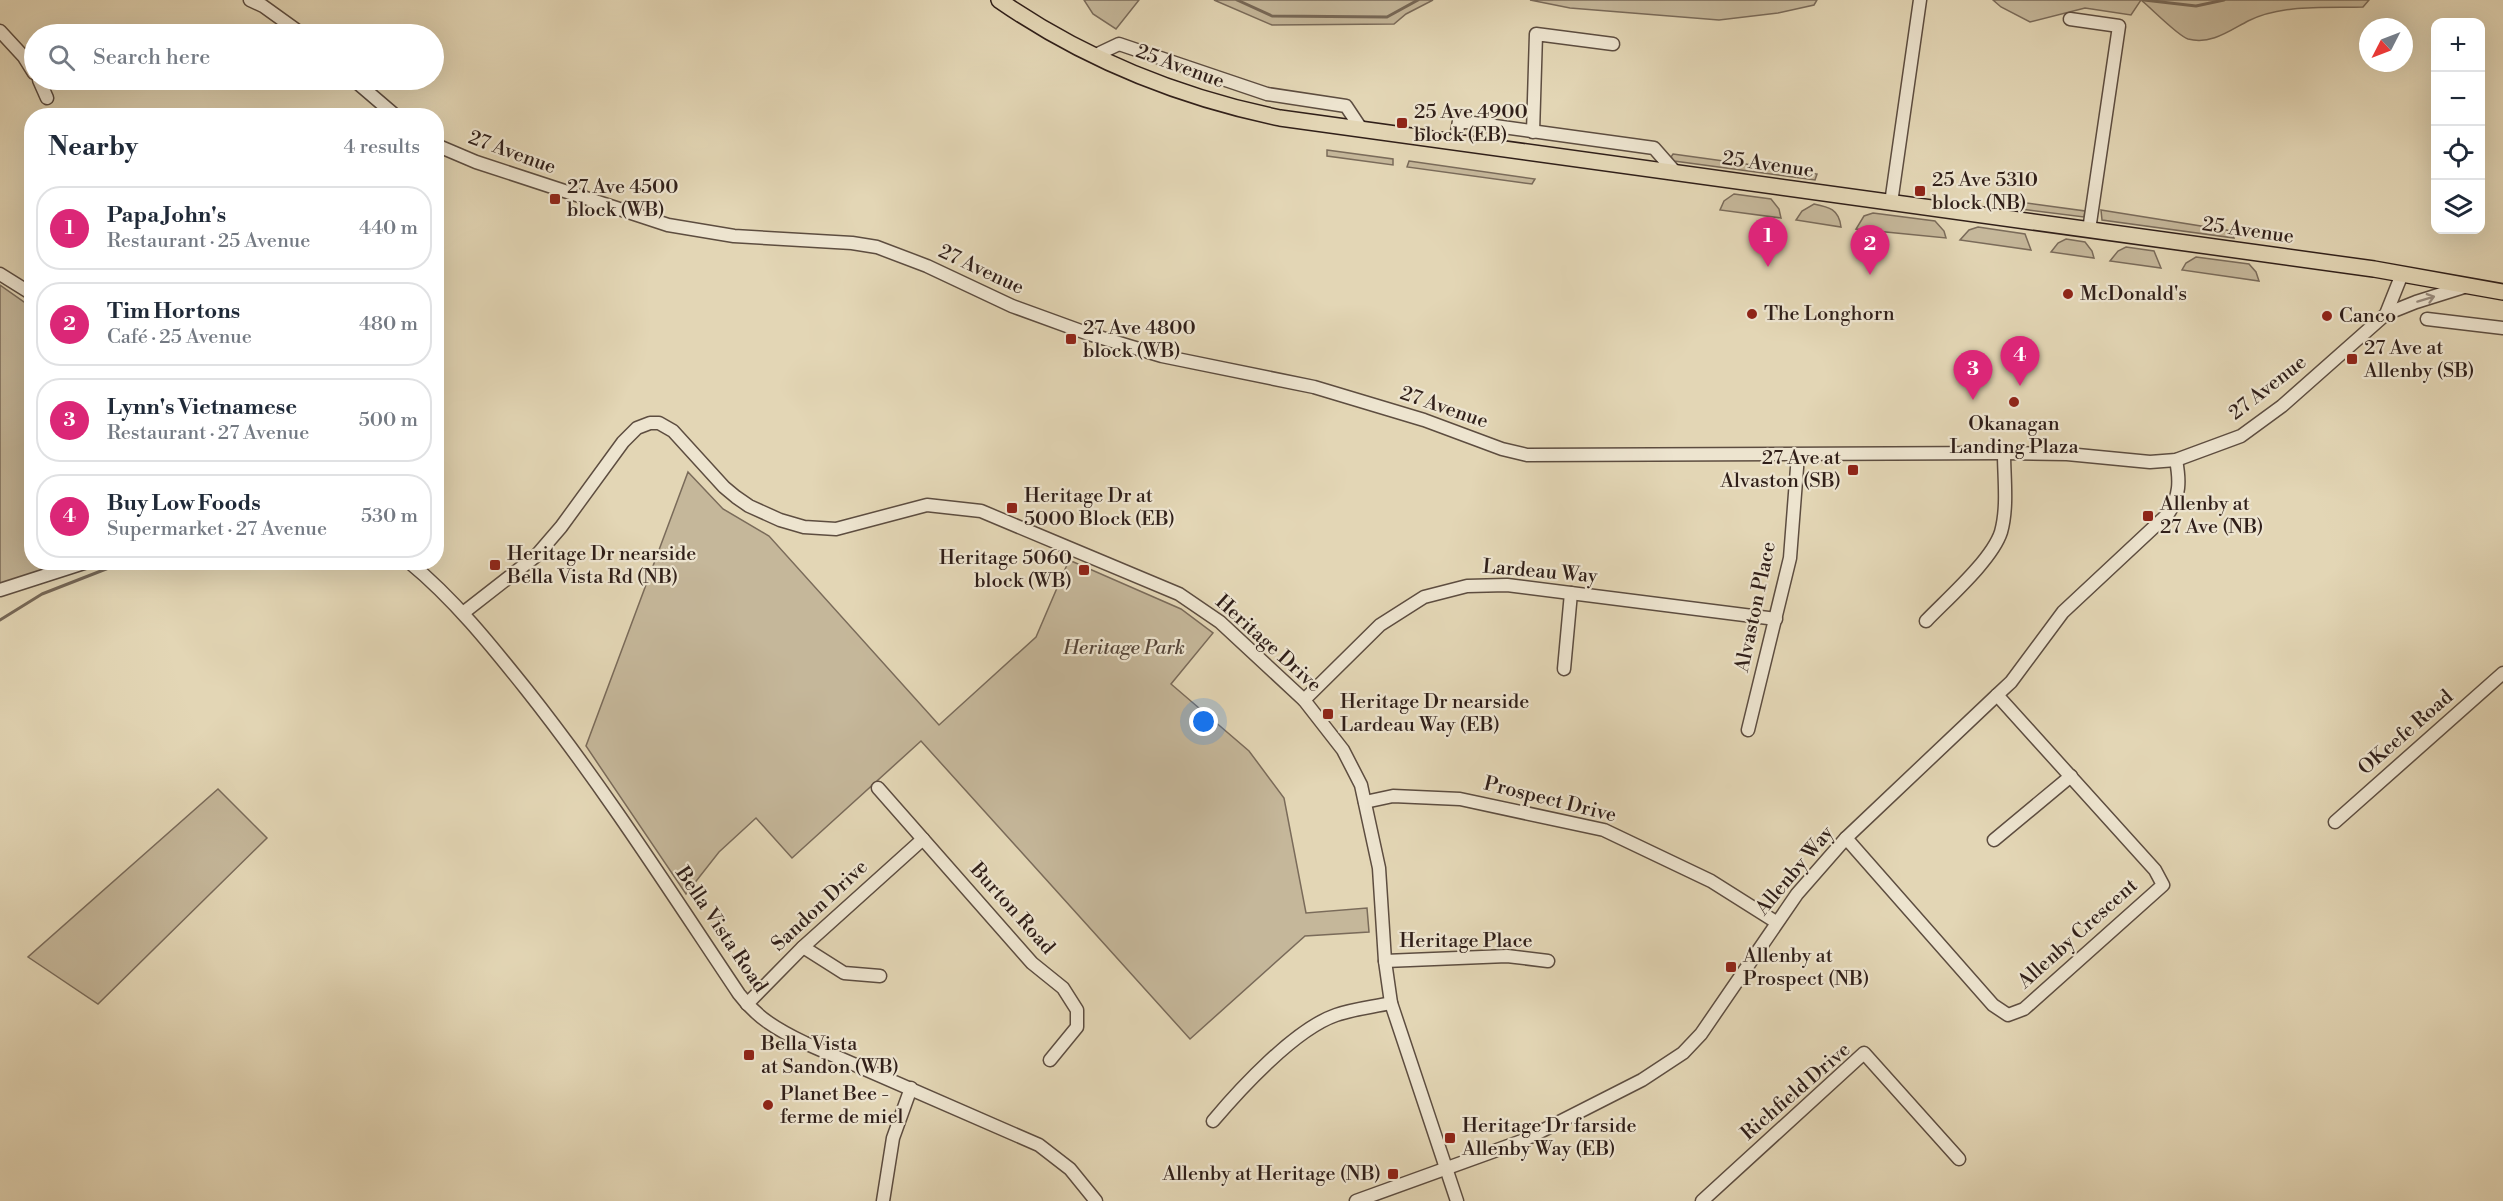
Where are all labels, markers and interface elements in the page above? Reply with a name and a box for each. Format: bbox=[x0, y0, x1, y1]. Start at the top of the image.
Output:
north arrow bbox=[2359, 18, 2413, 72]
map controls bbox=[2431, 18, 2485, 234]
button: + bbox=[2431, 18, 2485, 72]
search box bbox=[24, 24, 444, 90]
street label: 25 Avenue bbox=[1132, 39, 1228, 95]
icon: search bbox=[45, 41, 78, 74]
text: Search here bbox=[93, 44, 210, 71]
button: − bbox=[2431, 72, 2485, 126]
place label: 25 Ave 4900 block (EB) bbox=[1414, 100, 1528, 148]
marker: 25 Ave 4900 block (EB) bbox=[1395, 116, 1409, 130]
street label: 27 Avenue bbox=[465, 126, 559, 180]
button: locate bbox=[2431, 126, 2485, 180]
text: Nearby bbox=[48, 131, 138, 163]
text: 4 results bbox=[343, 135, 420, 160]
street label: 25 Avenue bbox=[1720, 146, 1816, 184]
place label: 25 Ave 5310 block (NB) bbox=[1932, 168, 2038, 216]
place label: 27 Ave 4500 block (WB) bbox=[567, 175, 679, 223]
button: layers bbox=[2431, 180, 2485, 234]
marker: 25 Ave 5310 block (NB) bbox=[1913, 184, 1927, 198]
marker: 27 Ave 4500 block (WB) bbox=[548, 192, 562, 206]
text: Papa John's bbox=[107, 202, 226, 229]
street label: 25 Avenue bbox=[2200, 212, 2296, 250]
text: 1 bbox=[65, 216, 74, 241]
text: 440 m bbox=[359, 216, 418, 241]
pin: 1 bbox=[1748, 218, 1788, 267]
pin: 2 bbox=[1850, 226, 1890, 275]
text: Restaurant · 25 Avenue bbox=[107, 229, 310, 254]
street label: 27 Avenue bbox=[934, 239, 1028, 301]
place label: McDonald's bbox=[2080, 282, 2187, 307]
marker: McDonald's bbox=[2061, 287, 2075, 301]
one-way arrow bbox=[2416, 293, 2435, 304]
text: Tim Hortons bbox=[107, 298, 240, 325]
place label: The Longhorn bbox=[1764, 302, 1895, 327]
place label: Canco bbox=[2339, 304, 2396, 329]
marker: The Longhorn bbox=[1745, 307, 1759, 321]
marker: Canco bbox=[2320, 309, 2334, 323]
text: 2 bbox=[63, 312, 76, 337]
text: 480 m bbox=[359, 312, 418, 337]
place label: 27 Ave 4800 block (WB) bbox=[1083, 316, 1196, 364]
text: Café · 25 Avenue bbox=[107, 325, 252, 350]
marker: 27 Ave 4800 block (WB) bbox=[1064, 332, 1078, 346]
pin: 4 bbox=[2000, 336, 2040, 386]
place label: 27 Ave at Allenby (SB) bbox=[2363, 336, 2474, 384]
pin: 3 bbox=[1954, 350, 1992, 400]
street label: 27 Avenue bbox=[2224, 350, 2312, 426]
marker: 27 Ave at Allenby (SB) bbox=[2345, 352, 2359, 366]
street label: 27 Avenue bbox=[1397, 381, 1491, 435]
text: Lynn's Vietnamese bbox=[107, 394, 297, 421]
marker: Okanagan Landing Plaza bbox=[2007, 395, 2021, 409]
text: 3 bbox=[63, 408, 76, 433]
text: 500 m bbox=[359, 408, 418, 433]
place label: Okanagan Landing Plaza bbox=[1949, 412, 2079, 460]
text: Restaurant · 27 Avenue bbox=[107, 421, 309, 446]
place label: 27 Ave at Alvaston (SB) bbox=[1719, 446, 1841, 494]
marker: 27 Ave at Alvaston (SB) bbox=[1846, 463, 1860, 477]
place label: Heritage Dr at 5000 Block (EB) bbox=[1024, 484, 1175, 532]
text: Buy Low Foods bbox=[107, 490, 261, 517]
place label: Allenby at 27 Ave (NB) bbox=[2159, 492, 2263, 540]
marker: Heritage Dr at 5000 Block (EB) bbox=[1005, 501, 1019, 515]
text: 4 bbox=[63, 504, 76, 529]
text: 530 m bbox=[361, 504, 418, 529]
marker: Allenby at 27 Ave (NB) bbox=[2141, 509, 2155, 523]
text: Supermarket · 27 Avenue bbox=[107, 517, 327, 542]
street label: Alvaston Place bbox=[1730, 539, 1782, 676]
place label: Heritage Dr nearside Bella Vista Rd (NB) bbox=[506, 542, 696, 590]
place label: Heritage 5060 block (WB) bbox=[939, 546, 1072, 594]
street label: Lardeau Way bbox=[1481, 555, 1599, 590]
marker: Heritage Dr nearside Bella Vista Rd (NB) bbox=[488, 558, 502, 572]
marker: Heritage 5060 block (WB) bbox=[1077, 563, 1091, 577]
street label: Heritage Drive bbox=[1210, 590, 1326, 698]
park label: Heritage Park bbox=[1062, 636, 1185, 661]
street label: OKeefe Road bbox=[2353, 685, 2459, 781]
place label: Heritage Dr nearside Lardeau Way (EB) bbox=[1340, 690, 1529, 738]
your location bbox=[1189, 707, 1218, 736]
marker: Heritage Dr nearside Lardeau Way (EB) bbox=[1321, 707, 1335, 721]
street label: Prospect Drive bbox=[1481, 771, 1619, 829]
street label: Allenby Way bbox=[1750, 821, 1840, 922]
street label: Sandon Drive bbox=[766, 855, 874, 957]
street label: Burton Road bbox=[964, 857, 1060, 961]
street label: Bella Vista Road bbox=[669, 861, 773, 998]
street label: Allenby Crescent bbox=[2012, 874, 2143, 995]
street label: Heritage Place bbox=[1399, 929, 1533, 954]
place label: Allenby at Prospect (NB) bbox=[1742, 944, 1869, 992]
marker: Allenby at Prospect (NB) bbox=[1724, 960, 1738, 974]
place label: Bella Vista at Sandon (WB) bbox=[760, 1032, 899, 1080]
street label: Richfield Drive bbox=[1736, 1038, 1856, 1146]
marker: Bella Vista at Sandon (WB) bbox=[742, 1048, 756, 1062]
place label: Planet Bee - ferme de miel bbox=[780, 1082, 904, 1130]
marker: Planet Bee - ferme de miel bbox=[761, 1098, 775, 1112]
place label: Heritage Dr farside Allenby Way (EB) bbox=[1461, 1114, 1637, 1162]
marker: Heritage Dr farside Allenby Way (EB) bbox=[1443, 1131, 1457, 1145]
place label: Allenby at Heritage (NB) bbox=[1161, 1162, 1381, 1187]
marker: Allenby at Heritage (NB) bbox=[1386, 1167, 1400, 1181]

